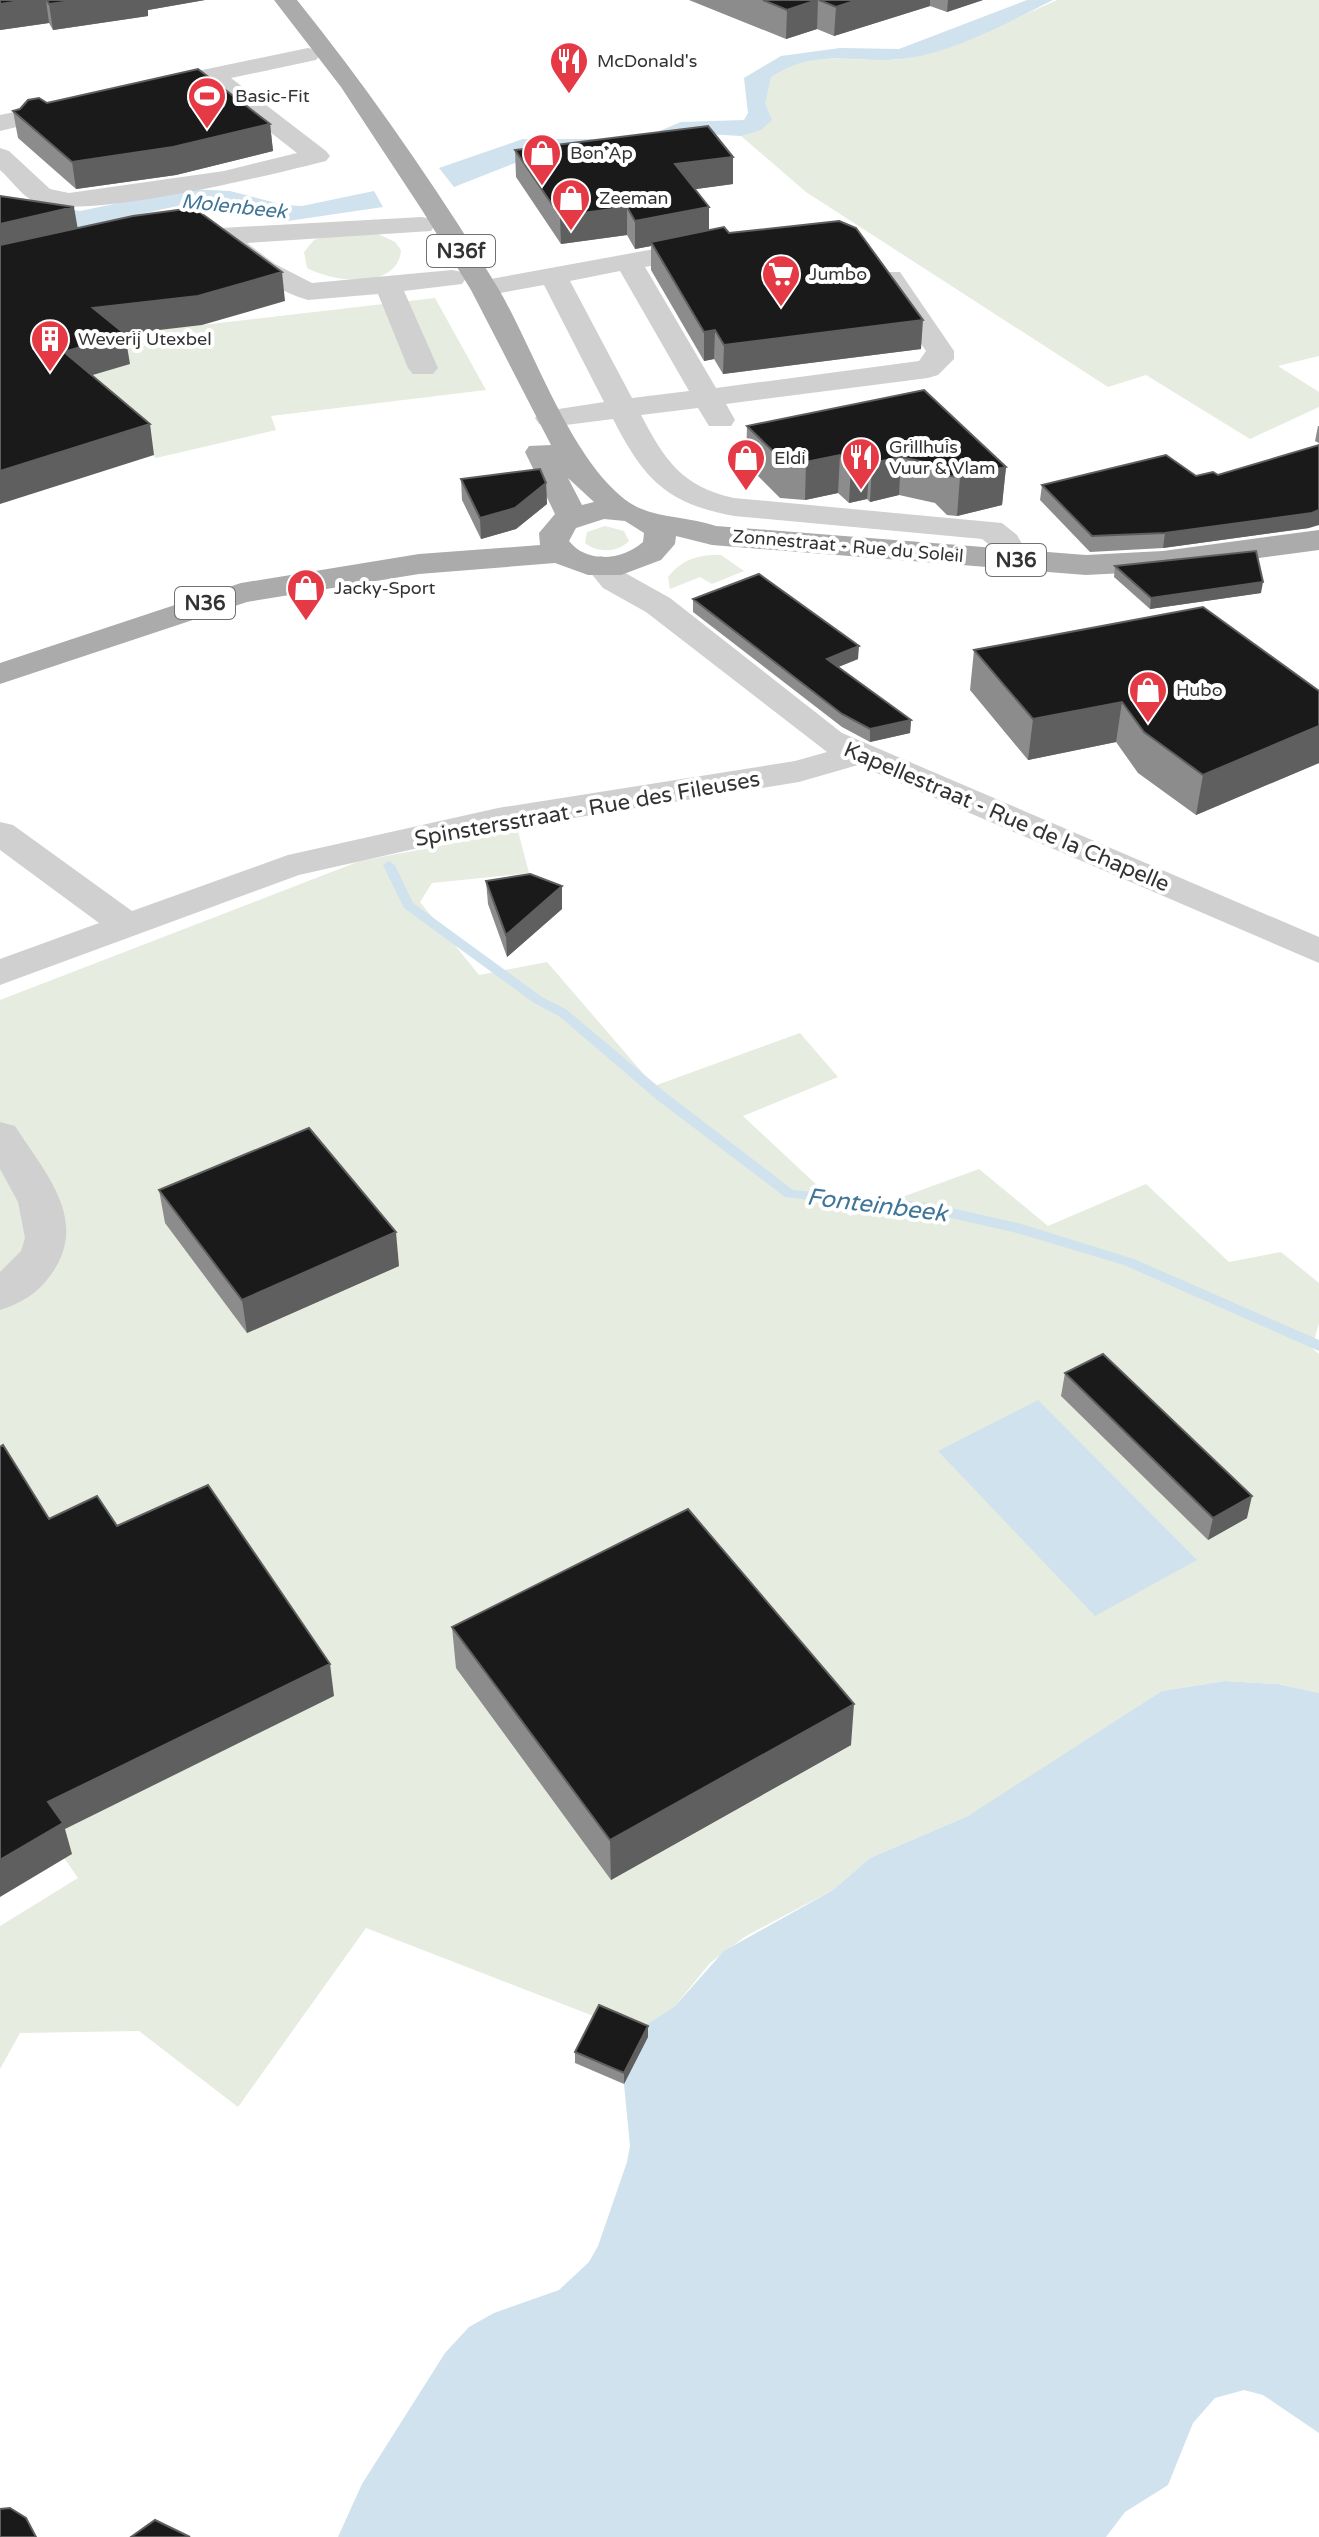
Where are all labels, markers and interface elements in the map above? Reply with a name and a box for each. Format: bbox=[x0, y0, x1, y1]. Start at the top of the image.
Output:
restaurant icon: McDonald's bbox=[548, 40, 590, 95]
place label: McDonald's bbox=[597, 50, 697, 72]
sports icon: Basic-Fit bbox=[186, 75, 228, 130]
place label: Basic-Fit bbox=[235, 85, 310, 107]
shop icon: Bon'Ap bbox=[521, 132, 563, 187]
place label: Bon'Ap bbox=[570, 142, 633, 164]
shop icon: Zeeman bbox=[550, 177, 592, 232]
place label: Zeeman bbox=[599, 187, 668, 209]
water label: Molenbeek bbox=[180, 190, 290, 225]
road number: N36f bbox=[427, 235, 495, 267]
supermarket icon: Jumbo bbox=[760, 253, 802, 308]
place label: Jumbo bbox=[809, 263, 867, 285]
building icon: Weverij Utexbel bbox=[29, 318, 71, 373]
place label: Weverij Utexbel bbox=[78, 328, 212, 350]
restaurant icon: Grillhuis Vuur & Vlam bbox=[840, 436, 882, 491]
place label: Grillhuis Vuur & Vlam bbox=[889, 436, 996, 479]
shop icon: Eldi bbox=[725, 437, 767, 492]
place label: Eldi bbox=[774, 447, 806, 469]
street label: Zonnestraat - Rue du Soleil bbox=[732, 525, 964, 567]
road number: N36 bbox=[986, 544, 1046, 576]
shop icon: Jacky-Sport bbox=[285, 567, 327, 622]
place label: Jacky-Sport bbox=[334, 577, 436, 599]
road number: N36 bbox=[175, 587, 235, 619]
shop icon: Hubo bbox=[1127, 669, 1169, 724]
place label: Hubo bbox=[1176, 679, 1223, 701]
street label: Kapellestraat - Rue de la Chapelle bbox=[840, 736, 1173, 897]
street label: Spinstersstraat - Rue des Fileuses bbox=[412, 766, 762, 852]
water label: Fonteinbeek bbox=[805, 1183, 951, 1229]

